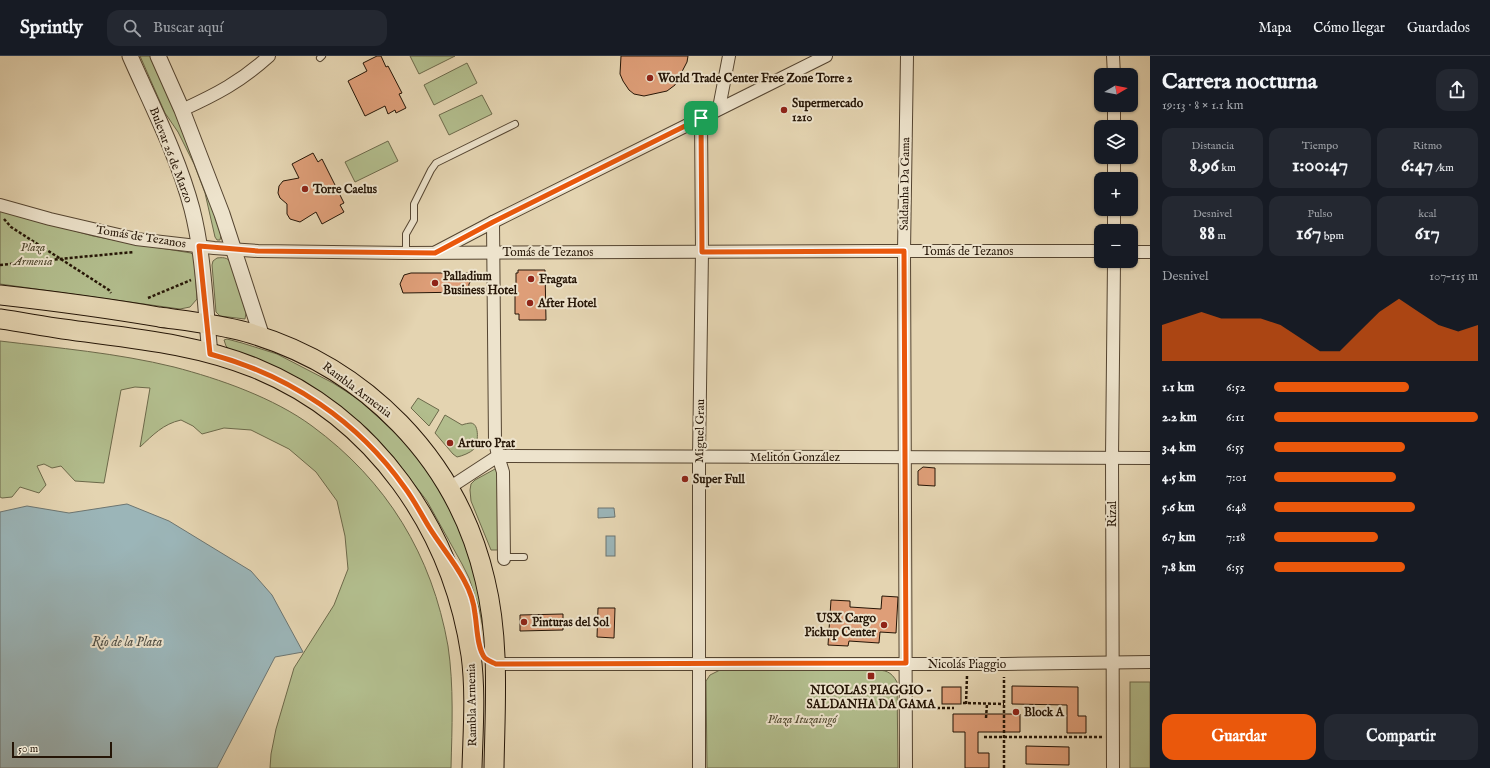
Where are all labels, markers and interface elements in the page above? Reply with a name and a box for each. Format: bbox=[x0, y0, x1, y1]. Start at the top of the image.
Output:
search box bbox=[107, 10, 387, 46]
text: Sprintly bbox=[20, 16, 83, 40]
icon: search bbox=[121, 17, 143, 39]
text: Buscar aquí bbox=[153, 18, 223, 37]
text: Mapa bbox=[1258, 19, 1291, 37]
text: Cómo llegar bbox=[1313, 19, 1385, 37]
text: Guardados bbox=[1407, 19, 1470, 37]
north arrow bbox=[1094, 68, 1138, 112]
map controls bbox=[1094, 68, 1138, 268]
text: Carrera nocturna bbox=[1162, 68, 1317, 96]
button: share bbox=[1436, 69, 1478, 111]
place label: World Trade Center Free Zone Torre 2 bbox=[657, 71, 853, 86]
marker: World Trade Center Free Zone Torre 2 bbox=[645, 73, 655, 83]
place label: Supermercado 1210 bbox=[792, 96, 864, 125]
text: 19:13 · 8 × 1.1 km bbox=[1162, 97, 1243, 114]
pin bbox=[684, 101, 718, 135]
street label: Bulevar 26 de Marzo bbox=[146, 105, 196, 205]
marker: Supermercado 1210 bbox=[779, 105, 789, 115]
icon: arrive bbox=[690, 107, 712, 129]
button: layers bbox=[1094, 120, 1138, 164]
street label: Saldanha Da Gama bbox=[897, 136, 913, 231]
text: Distancia bbox=[1191, 139, 1234, 153]
text: Tiempo bbox=[1302, 139, 1338, 153]
text: Ritmo bbox=[1413, 139, 1442, 153]
text: 8.96 bbox=[1190, 153, 1219, 178]
text: 1:00:47 bbox=[1292, 153, 1348, 178]
text: 6:47 bbox=[1401, 153, 1433, 178]
text: km bbox=[1219, 161, 1236, 175]
text: /km bbox=[1433, 161, 1454, 175]
button: + bbox=[1094, 172, 1138, 216]
place label: Torre Caelus bbox=[312, 182, 378, 197]
marker: Torre Caelus bbox=[300, 184, 310, 194]
text: Desnivel bbox=[1193, 207, 1232, 221]
text: Pulso bbox=[1308, 207, 1332, 221]
text: kcal bbox=[1418, 207, 1437, 221]
text: 88 bbox=[1199, 221, 1215, 246]
text: 167 bbox=[1296, 221, 1321, 246]
text: 617 bbox=[1415, 221, 1440, 246]
street label: Tomás de Tezanos bbox=[95, 222, 187, 252]
button: − bbox=[1094, 224, 1138, 268]
text: m bbox=[1215, 229, 1226, 243]
text: bpm bbox=[1321, 229, 1344, 243]
park label: Plaza Armenia bbox=[11, 240, 53, 269]
street label: Tomás de Tezanos bbox=[923, 244, 1013, 259]
street label: Tomás de Tezanos bbox=[503, 245, 593, 260]
text: Desnivel bbox=[1162, 268, 1209, 285]
text: 107–115 m bbox=[1429, 268, 1478, 285]
place label: Palladium Business Hotel bbox=[443, 269, 518, 298]
place label: Fragata bbox=[539, 272, 578, 288]
marker: Fragata bbox=[526, 274, 536, 284]
marker: Palladium Business Hotel bbox=[430, 278, 440, 288]
place label: After Hotel bbox=[537, 296, 597, 311]
marker: After Hotel bbox=[525, 298, 535, 308]
street label: Rambla Armenia bbox=[319, 359, 395, 421]
text: 1.1 km bbox=[1162, 379, 1194, 396]
text: 6:52 bbox=[1226, 379, 1246, 396]
street label: Miguel Grau bbox=[692, 399, 708, 463]
text: 2.2 km bbox=[1162, 409, 1197, 426]
text: 6:11 bbox=[1226, 409, 1245, 426]
place label: Arturo Prat bbox=[457, 436, 516, 451]
marker: Arturo Prat bbox=[445, 438, 455, 448]
text: 3.4 km bbox=[1162, 439, 1196, 456]
text: 6:55 bbox=[1226, 439, 1244, 456]
street label: Melitón González bbox=[750, 450, 840, 465]
text: 4.5 km bbox=[1162, 469, 1196, 486]
text: 7:01 bbox=[1226, 469, 1247, 486]
place label: Super Full bbox=[693, 472, 745, 488]
marker: Super Full bbox=[680, 474, 690, 484]
text: 5.6 km bbox=[1162, 499, 1195, 516]
text: 6:48 bbox=[1226, 499, 1246, 516]
street label: Rizal bbox=[1105, 500, 1120, 527]
text: 6.7 km bbox=[1162, 529, 1196, 546]
text: 7:18 bbox=[1226, 529, 1245, 546]
text: 7.8 km bbox=[1162, 559, 1196, 576]
text: 6:55 bbox=[1226, 559, 1244, 576]
place label: USX Cargo Pickup Center bbox=[805, 611, 877, 641]
place label: Pinturas del Sol bbox=[532, 615, 610, 630]
marker: Pinturas del Sol bbox=[519, 617, 529, 627]
marker: USX Cargo Pickup Center bbox=[879, 620, 889, 630]
water label: Río de la Plata bbox=[92, 634, 163, 651]
street label: Nicolás Piaggio bbox=[928, 657, 1007, 672]
street label: Rambla Armenia bbox=[464, 663, 480, 747]
marker: NICOLAS PIAGGIO - SALDANHA DA GAMA bbox=[866, 671, 876, 681]
place label: NICOLAS PIAGGIO - SALDANHA DA GAMA bbox=[807, 683, 936, 712]
place label: Block A bbox=[1024, 705, 1065, 720]
marker: Block A bbox=[1011, 707, 1021, 717]
park label: Plaza Ituzaingó bbox=[767, 712, 838, 728]
button: Guardar bbox=[1162, 714, 1316, 760]
button: Compartir bbox=[1324, 714, 1478, 760]
scale bar bbox=[12, 740, 112, 759]
text: 50 m bbox=[18, 742, 38, 756]

